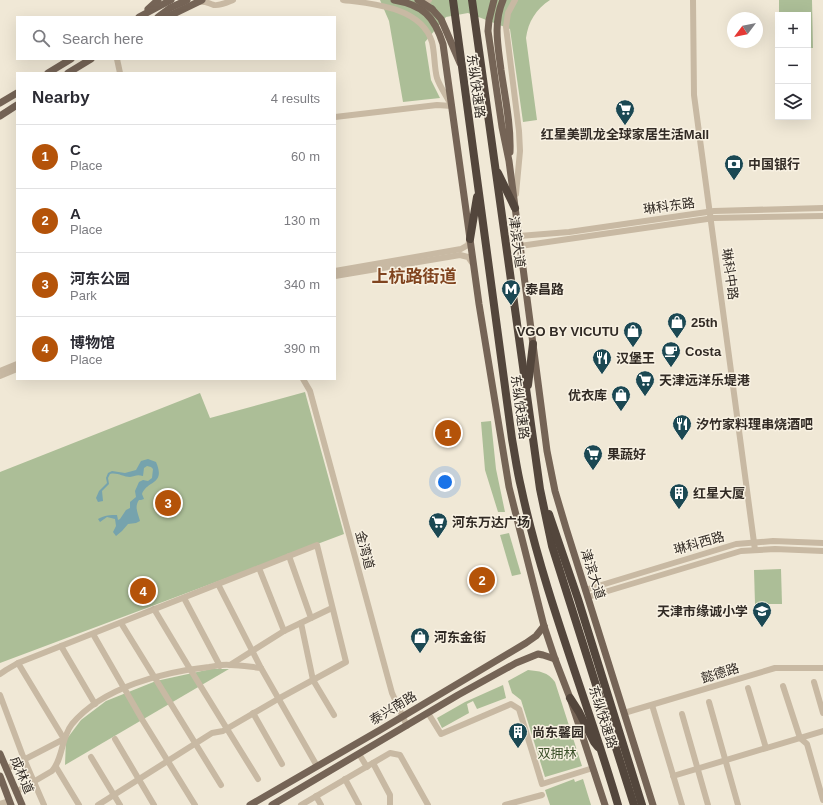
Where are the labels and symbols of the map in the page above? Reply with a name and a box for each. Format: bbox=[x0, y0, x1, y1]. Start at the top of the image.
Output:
north arrow bbox=[727, 12, 763, 48]
street label: 东纵快速路 bbox=[464, 53, 488, 119]
supermarket icon: 红星美凯龙全球家居生活Mall bbox=[614, 98, 636, 126]
place label: 红星美凯龙全球家居生活Mall bbox=[541, 127, 709, 142]
bank icon: 中国银行 bbox=[723, 153, 745, 181]
place label: 中国银行 bbox=[748, 157, 800, 172]
street label: 琳科东路 bbox=[642, 195, 696, 217]
street label: 津滨大道 bbox=[506, 215, 528, 269]
street label: 琳科中路 bbox=[719, 247, 741, 301]
district label: 上杭路街道 bbox=[372, 267, 457, 286]
metro station icon: 泰昌路 bbox=[500, 278, 522, 306]
place label: 泰昌路 bbox=[525, 282, 564, 297]
shop icon: 25th bbox=[666, 311, 688, 339]
place label: 25th bbox=[691, 315, 718, 330]
shop icon: VGO BY VICUTU bbox=[622, 320, 644, 348]
place label: VGO BY VICUTU bbox=[517, 324, 619, 339]
cafe icon: Costa bbox=[660, 340, 682, 368]
place label: Costa bbox=[685, 344, 722, 359]
restaurant icon: 汉堡王 bbox=[591, 347, 613, 375]
place label: 汉堡王 bbox=[616, 351, 655, 366]
supermarket icon: 天津远洋乐堤港 bbox=[634, 369, 656, 397]
place label: 天津远洋乐堤港 bbox=[659, 373, 750, 388]
street label: 东纵快速路 bbox=[508, 374, 532, 440]
shop icon: 优衣库 bbox=[610, 384, 632, 412]
place label: 优衣库 bbox=[568, 388, 607, 403]
restaurant icon: 汐竹家料理串烧酒吧 bbox=[671, 413, 693, 441]
place label: 汐竹家料理串烧酒吧 bbox=[696, 417, 813, 432]
pin: 1 bbox=[435, 418, 461, 448]
supermarket icon: 果蔬好 bbox=[582, 443, 604, 471]
place label: 果蔬好 bbox=[607, 447, 646, 462]
your location bbox=[435, 472, 455, 492]
building icon: 红星大厦 bbox=[668, 482, 690, 510]
place label: 红星大厦 bbox=[693, 486, 745, 501]
pin: 3 bbox=[155, 488, 181, 518]
supermarket icon: 河东万达广场 bbox=[427, 511, 449, 539]
place label: 河东万达广场 bbox=[452, 515, 530, 530]
street label: 金湾道 bbox=[353, 529, 377, 571]
street label: 琳科西路 bbox=[672, 529, 726, 557]
street label: 津滨大道 bbox=[578, 547, 608, 601]
pin: 2 bbox=[469, 565, 495, 595]
pin: 4 bbox=[130, 576, 156, 606]
school or university icon: 天津市缘诚小学 bbox=[751, 600, 773, 628]
place label: 天津市缘诚小学 bbox=[657, 604, 748, 619]
shop icon: 河东金街 bbox=[409, 626, 431, 654]
place label: 河东金街 bbox=[434, 630, 486, 645]
street label: 懿德路 bbox=[699, 660, 741, 686]
street label: 东纵快速路 bbox=[586, 684, 620, 750]
street label: 泰兴南路 bbox=[367, 688, 419, 728]
building icon: 尚东馨园 bbox=[507, 721, 529, 749]
place label: 尚东馨园 bbox=[532, 725, 584, 740]
park label: 双拥林 bbox=[537, 746, 577, 761]
street label: 成林道 bbox=[7, 754, 37, 796]

